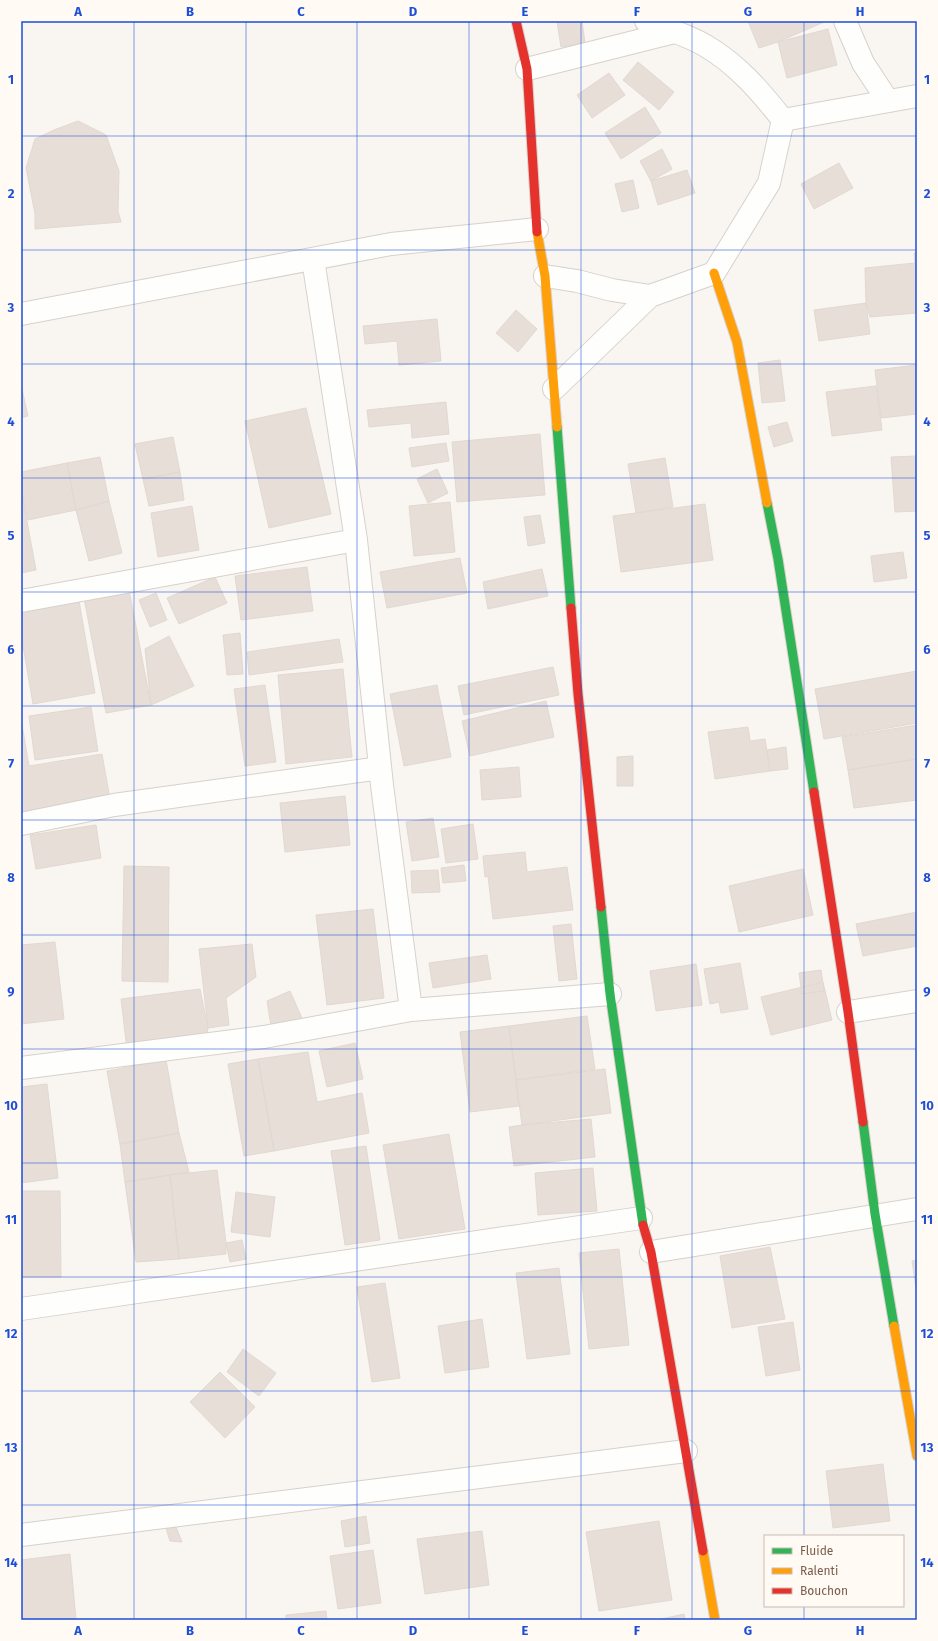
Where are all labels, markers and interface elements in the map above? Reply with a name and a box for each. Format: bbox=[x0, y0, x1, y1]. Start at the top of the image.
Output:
text: A bbox=[73, 4, 82, 19]
text: B bbox=[186, 4, 194, 19]
text: C bbox=[297, 4, 305, 19]
text: D bbox=[409, 4, 418, 19]
text: E bbox=[522, 4, 529, 19]
text: F bbox=[634, 4, 641, 19]
text: G bbox=[744, 4, 752, 19]
text: H bbox=[856, 4, 864, 19]
text: 1 bbox=[8, 72, 14, 87]
text: 1 bbox=[924, 72, 930, 87]
text: 2 bbox=[8, 186, 15, 201]
text: 2 bbox=[924, 186, 931, 201]
text: 3 bbox=[7, 300, 15, 315]
text: 3 bbox=[923, 300, 931, 315]
text: 4 bbox=[7, 414, 15, 429]
text: 4 bbox=[923, 414, 931, 429]
text: 5 bbox=[8, 528, 15, 543]
text: 5 bbox=[924, 528, 931, 543]
text: 6 bbox=[7, 642, 15, 657]
text: 6 bbox=[923, 642, 931, 657]
text: 7 bbox=[8, 756, 14, 771]
text: 7 bbox=[924, 756, 930, 771]
text: 8 bbox=[7, 870, 15, 885]
text: 8 bbox=[923, 870, 931, 885]
text: 9 bbox=[7, 984, 15, 999]
text: 9 bbox=[923, 984, 931, 999]
text: 10 bbox=[4, 1098, 18, 1113]
text: 10 bbox=[920, 1098, 934, 1113]
text: 11 bbox=[5, 1212, 17, 1227]
text: 11 bbox=[921, 1212, 933, 1227]
text: 12 bbox=[5, 1326, 18, 1341]
text: 12 bbox=[921, 1326, 934, 1341]
text: 13 bbox=[5, 1440, 18, 1455]
text: 13 bbox=[921, 1440, 934, 1455]
legend bbox=[764, 1535, 904, 1607]
text: Fluide bbox=[800, 1544, 833, 1558]
text: 14 bbox=[4, 1555, 18, 1570]
text: 14 bbox=[920, 1555, 934, 1570]
text: Ralenti bbox=[800, 1564, 838, 1578]
text: Bouchon bbox=[800, 1584, 848, 1598]
text: A bbox=[73, 1623, 82, 1638]
text: B bbox=[186, 1623, 194, 1638]
text: C bbox=[297, 1623, 305, 1638]
text: D bbox=[409, 1623, 418, 1638]
text: E bbox=[522, 1623, 529, 1638]
text: F bbox=[634, 1623, 641, 1638]
text: G bbox=[744, 1623, 752, 1638]
text: H bbox=[856, 1623, 864, 1638]

